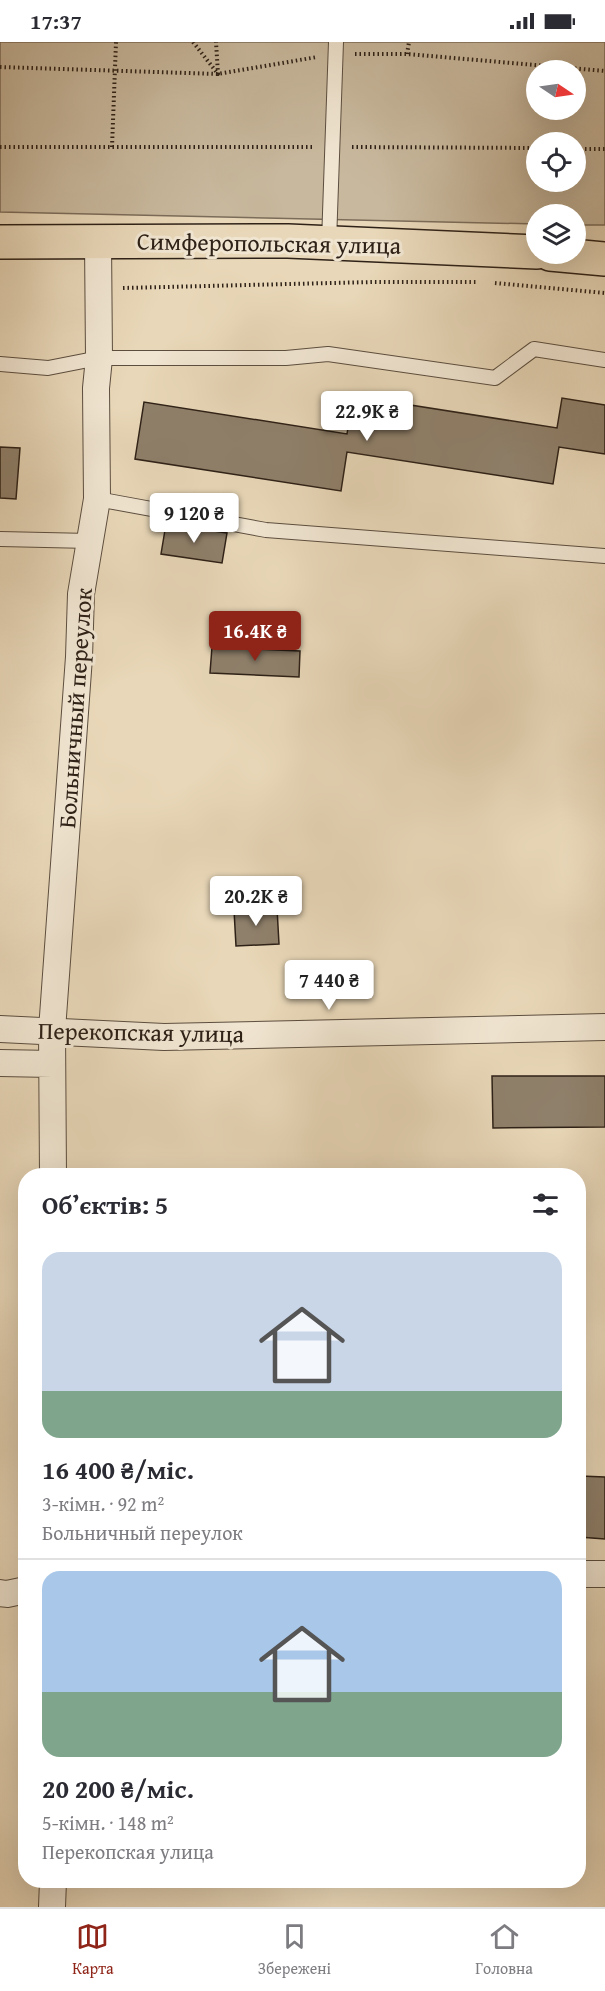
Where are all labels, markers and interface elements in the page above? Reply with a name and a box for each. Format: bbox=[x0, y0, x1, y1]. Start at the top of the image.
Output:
text: 17:37 bbox=[30, 5, 82, 37]
north arrow bbox=[526, 60, 586, 120]
map controls bbox=[526, 60, 586, 264]
button: locate bbox=[526, 132, 586, 192]
button: layers bbox=[526, 204, 586, 264]
street label: Симферопольская улица bbox=[137, 223, 402, 263]
pin: 22.9K ₴ bbox=[312, 391, 422, 442]
text: 22.9K ₴ bbox=[335, 396, 399, 425]
pin: 9 120 ₴ bbox=[139, 493, 249, 544]
text: 9 120 ₴ bbox=[164, 498, 224, 527]
street label: Больничный переулок bbox=[49, 586, 101, 829]
pin: 16.4K ₴ bbox=[200, 611, 310, 662]
text: 16.4K ₴ bbox=[223, 616, 287, 645]
pin: 20.2K ₴ bbox=[201, 876, 311, 927]
text: 20.2K ₴ bbox=[224, 881, 288, 910]
pin: 7 440 ₴ bbox=[274, 960, 384, 1011]
text: 7 440 ₴ bbox=[299, 965, 359, 994]
street label: Перекопская улица bbox=[38, 1013, 245, 1051]
text: Об’єктів: 5 bbox=[42, 1185, 168, 1224]
icon: filters bbox=[529, 1188, 562, 1221]
icon: home bbox=[248, 1291, 356, 1399]
text: 16 400 ₴/міс. bbox=[42, 1450, 194, 1489]
text: 3-кімн. · 92 m² bbox=[42, 1489, 164, 1518]
text: Больничный переулок bbox=[42, 1518, 243, 1547]
icon: home bbox=[248, 1610, 356, 1718]
text: 20 200 ₴/міс. bbox=[42, 1769, 194, 1808]
text: 5-кімн. · 148 m² bbox=[42, 1808, 174, 1837]
text: Перекопская улица bbox=[42, 1837, 214, 1866]
tab: Карта bbox=[72, 1920, 114, 1980]
tab: Збережені bbox=[258, 1920, 331, 1980]
tab: Головна bbox=[475, 1920, 533, 1980]

